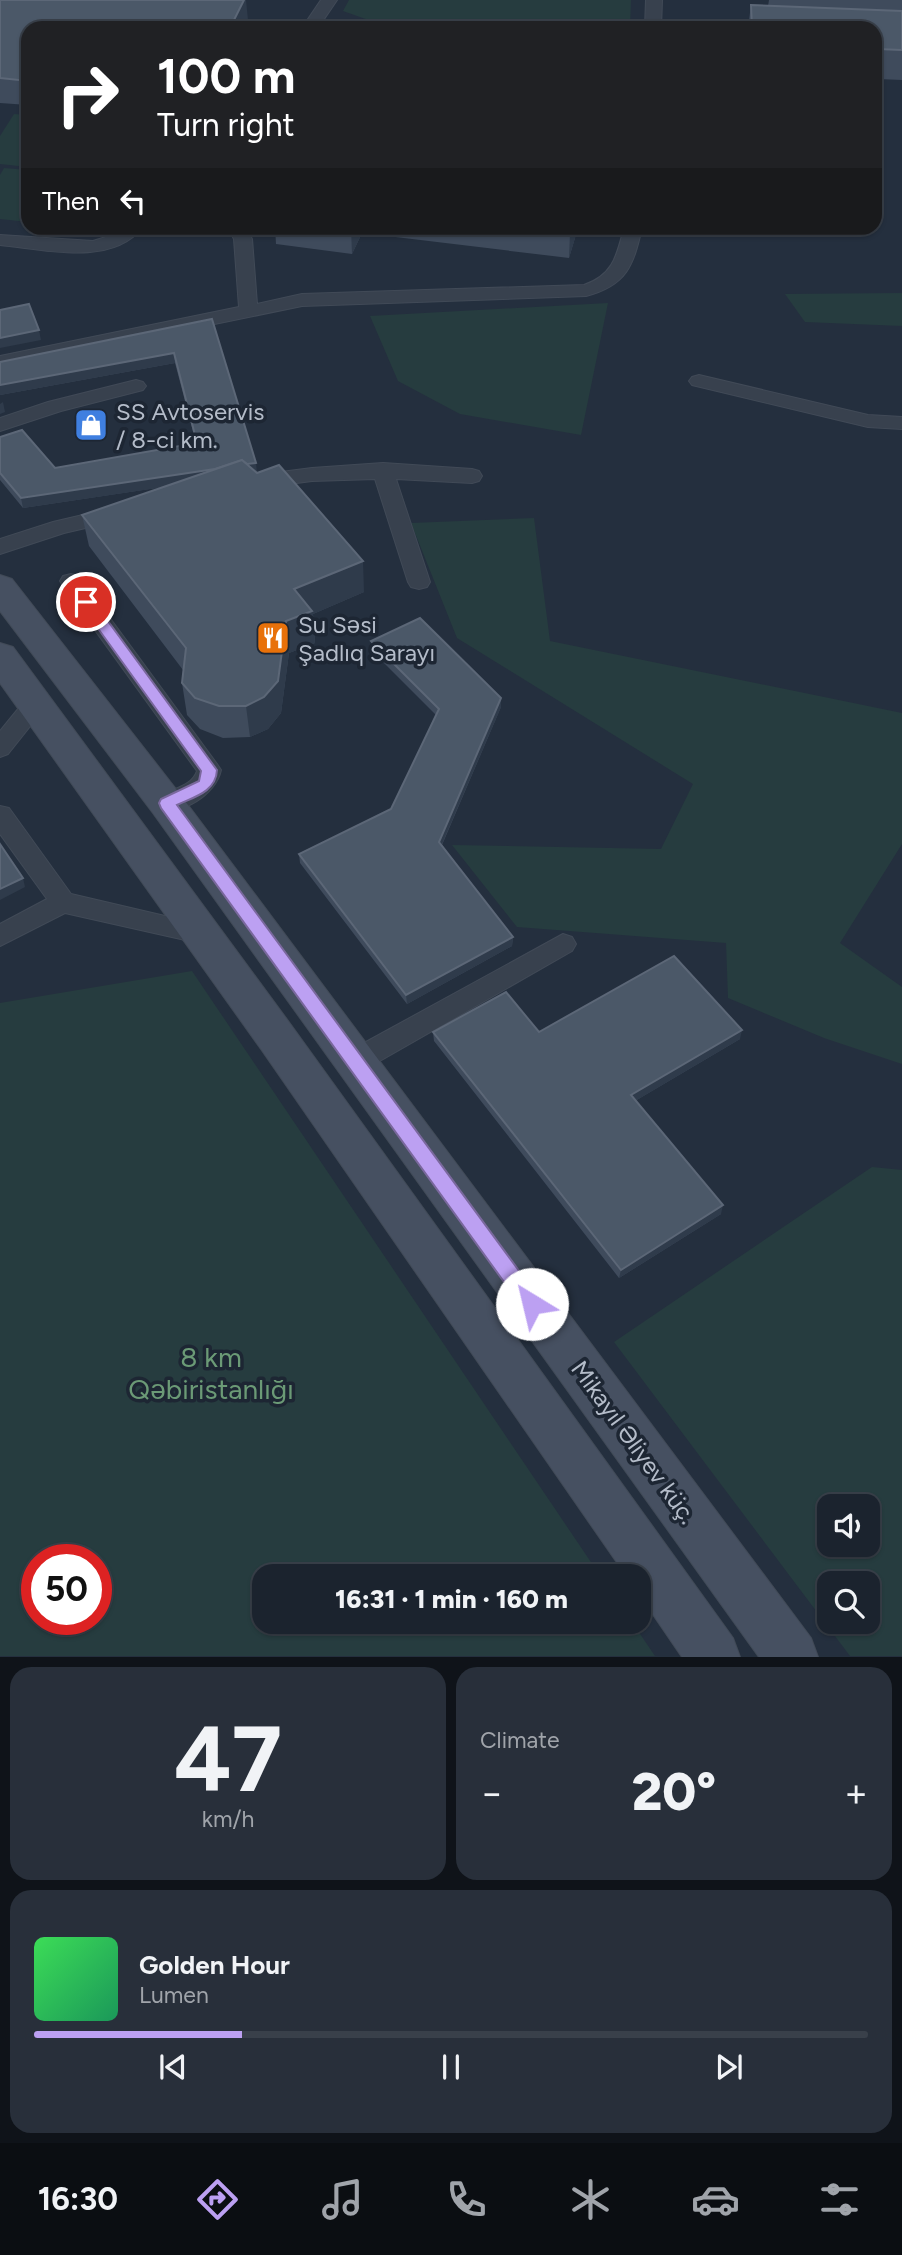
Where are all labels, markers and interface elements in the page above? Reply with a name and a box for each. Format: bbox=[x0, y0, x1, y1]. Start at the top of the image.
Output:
text: 100 m bbox=[157, 46, 296, 105]
icon: right bbox=[42, 49, 133, 140]
text: Turn right bbox=[157, 106, 295, 144]
icon: left bbox=[114, 182, 152, 220]
text: Then bbox=[42, 185, 100, 217]
place label: SS Avtoservis / 8-ci km. bbox=[116, 397, 264, 454]
shop icon: SS Avtoservis / 8-ci km. bbox=[72, 406, 110, 444]
pin bbox=[56, 572, 116, 632]
icon: arrive bbox=[67, 583, 105, 621]
place label: Su Səsi Şadlıq Sarayı bbox=[298, 610, 435, 667]
restaurant icon: Su Səsi Şadlıq Sarayı bbox=[254, 619, 292, 657]
position arrow bbox=[495, 1267, 569, 1341]
park label: 8 km Qəbiristanlığı bbox=[128, 1340, 294, 1406]
street label: Mikayıl Əliyev küç. bbox=[565, 1355, 703, 1529]
map controls bbox=[817, 1494, 880, 1634]
button: sound bbox=[817, 1494, 880, 1557]
speed limit sign: 50 bbox=[21, 1544, 112, 1635]
button: search bbox=[817, 1571, 880, 1634]
text: 16:31 · 1 min · 160 m bbox=[335, 1583, 568, 1615]
text: 47 bbox=[174, 1705, 282, 1814]
text: Climate bbox=[480, 1726, 559, 1754]
text: 20° bbox=[632, 1761, 716, 1823]
text: − bbox=[480, 1770, 504, 1816]
text: + bbox=[844, 1770, 868, 1816]
text: km/h bbox=[202, 1805, 254, 1833]
text: Golden Hour bbox=[139, 1949, 290, 1981]
text: Lumen bbox=[139, 1981, 209, 2009]
icon: previous bbox=[154, 2048, 192, 2086]
icon: pause bbox=[432, 2048, 470, 2086]
icon: next bbox=[710, 2048, 748, 2086]
icon: directions bbox=[193, 2175, 242, 2224]
icon: music bbox=[318, 2175, 367, 2224]
icon: phone bbox=[442, 2175, 491, 2224]
icon: climate bbox=[566, 2175, 615, 2224]
icon: car bbox=[691, 2175, 740, 2224]
icon: filters bbox=[815, 2175, 864, 2224]
text: 16:30 bbox=[38, 2180, 118, 2218]

